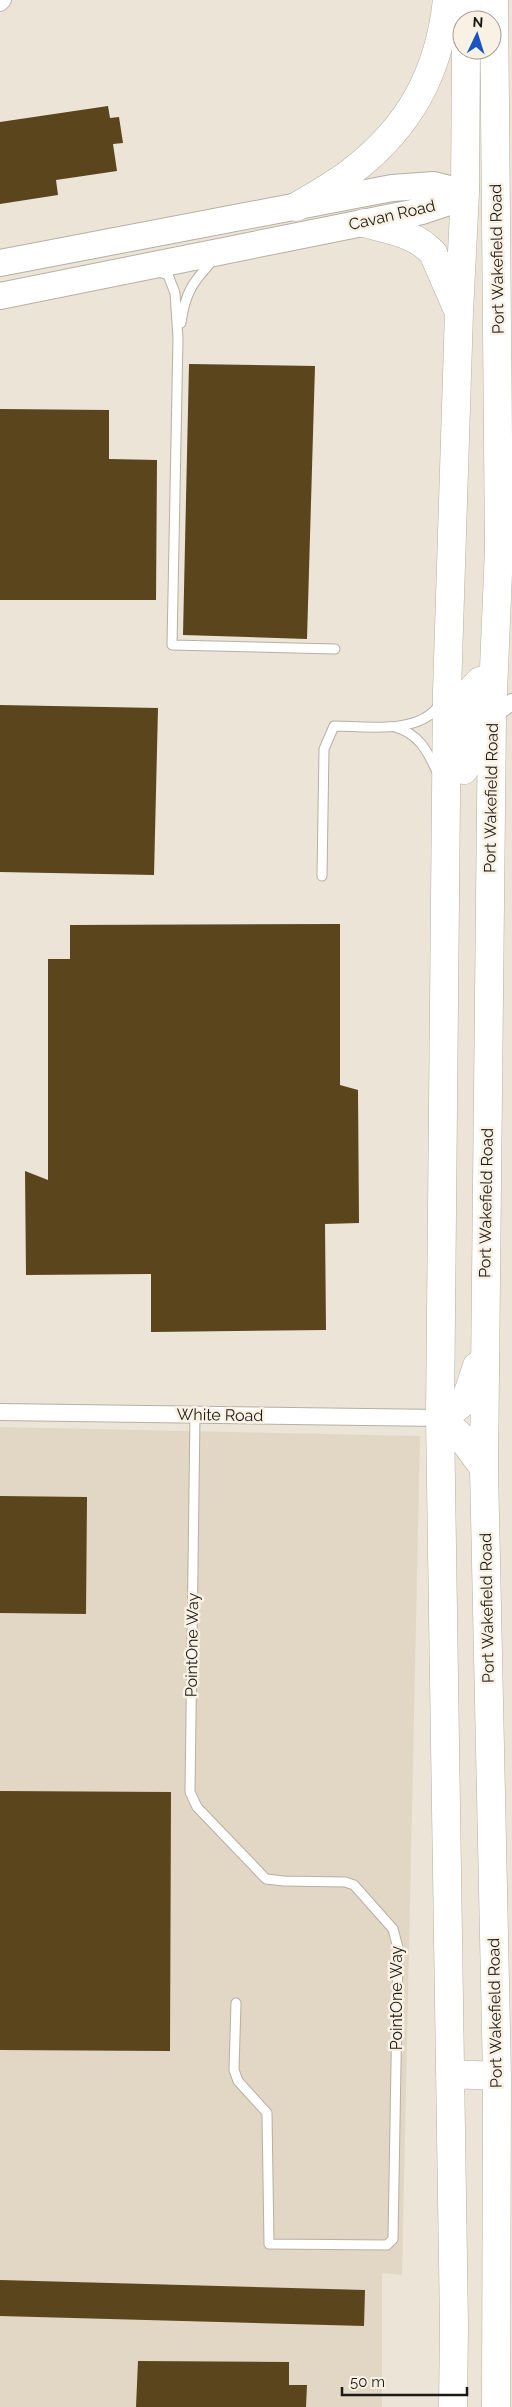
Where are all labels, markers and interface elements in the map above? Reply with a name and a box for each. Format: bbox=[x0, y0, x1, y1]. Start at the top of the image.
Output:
north arrow bbox=[452, 10, 502, 60]
text: N bbox=[472, 14, 484, 30]
street label: Port Wakefield Road bbox=[486, 184, 508, 334]
street label: Cavan Road bbox=[347, 196, 437, 234]
street label: Port Wakefield Road bbox=[480, 723, 502, 873]
street label: Port Wakefield Road bbox=[475, 1128, 497, 1278]
street label: White Road bbox=[177, 1405, 264, 1425]
street label: Port Wakefield Road bbox=[476, 1533, 498, 1683]
street label: PointOne Way bbox=[182, 1592, 202, 1697]
street label: Port Wakefield Road bbox=[484, 1938, 506, 2088]
street label: PointOne Way bbox=[387, 1945, 406, 2050]
scale bar bbox=[342, 2364, 467, 2396]
text: 50 m bbox=[350, 2373, 385, 2391]

